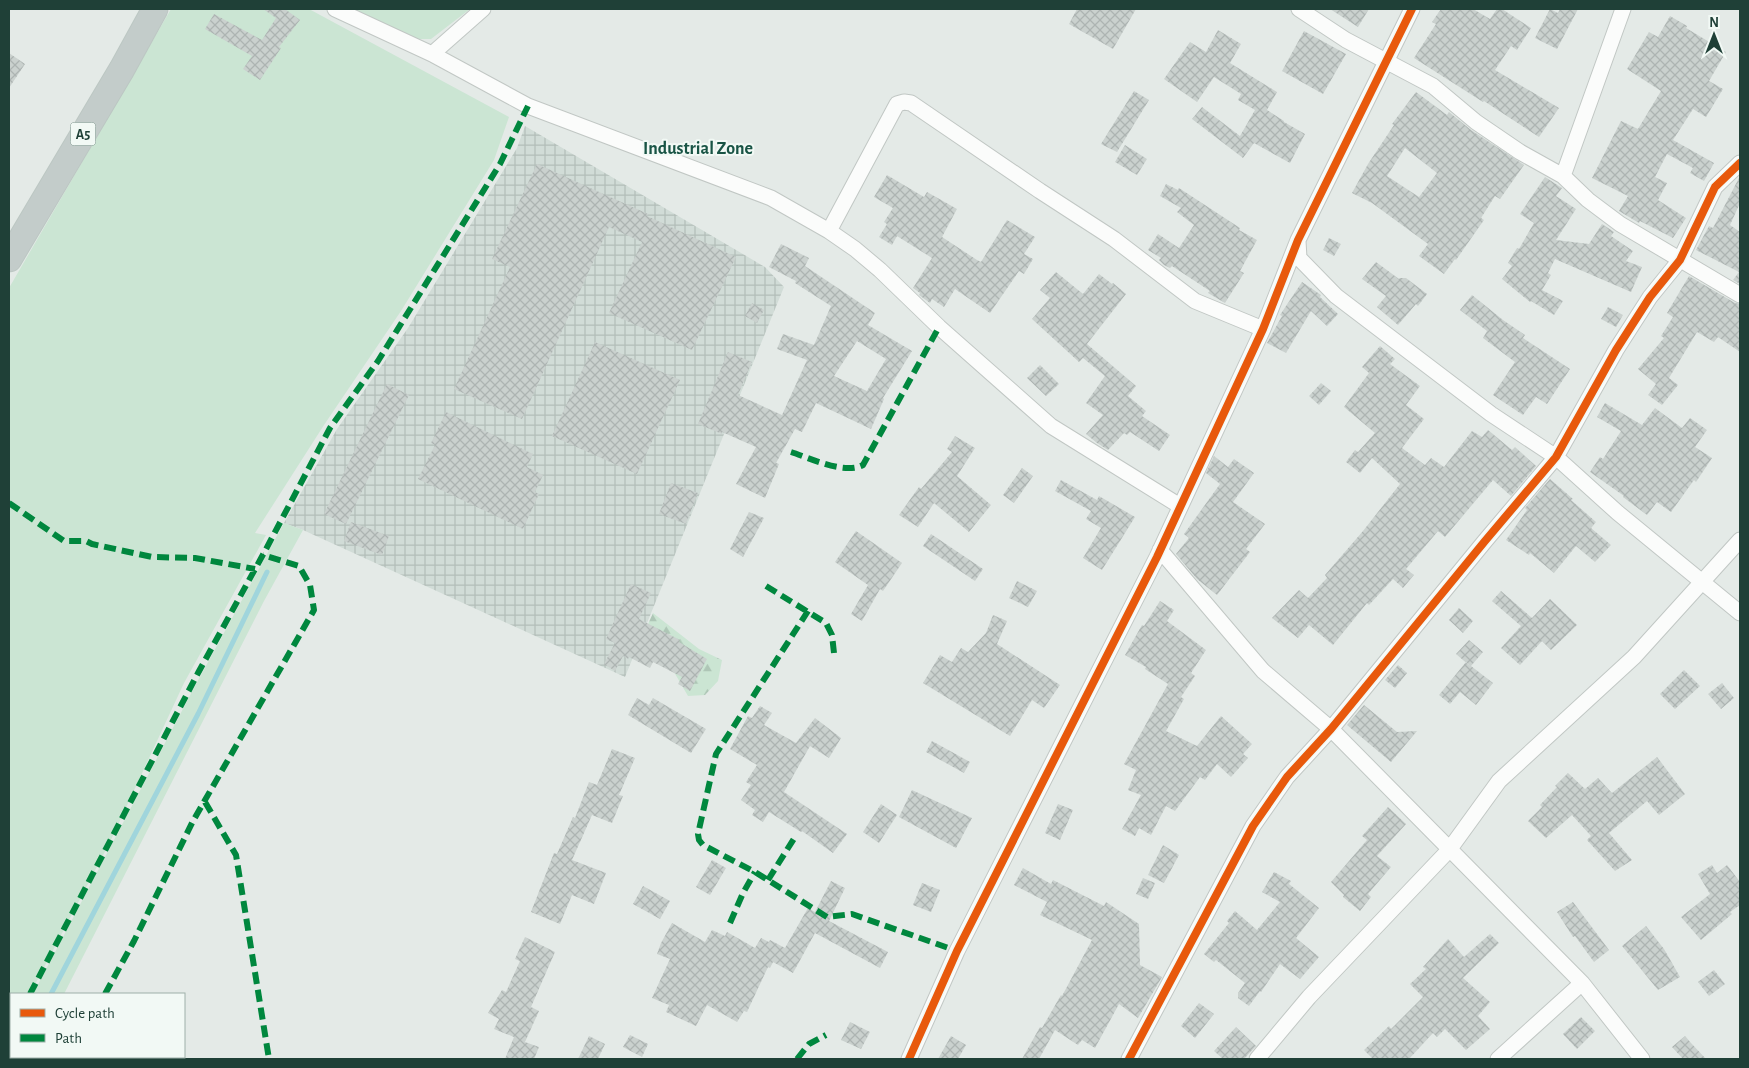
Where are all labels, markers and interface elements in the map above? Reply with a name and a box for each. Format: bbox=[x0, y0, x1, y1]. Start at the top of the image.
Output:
north arrow bbox=[1689, 10, 1739, 60]
text: N bbox=[1709, 16, 1719, 30]
road number: A5 bbox=[70, 122, 96, 146]
district label: Industrial Zone bbox=[643, 140, 753, 158]
legend bbox=[10, 993, 185, 1058]
text: Cycle path bbox=[55, 1006, 115, 1021]
text: Path bbox=[55, 1031, 82, 1046]

